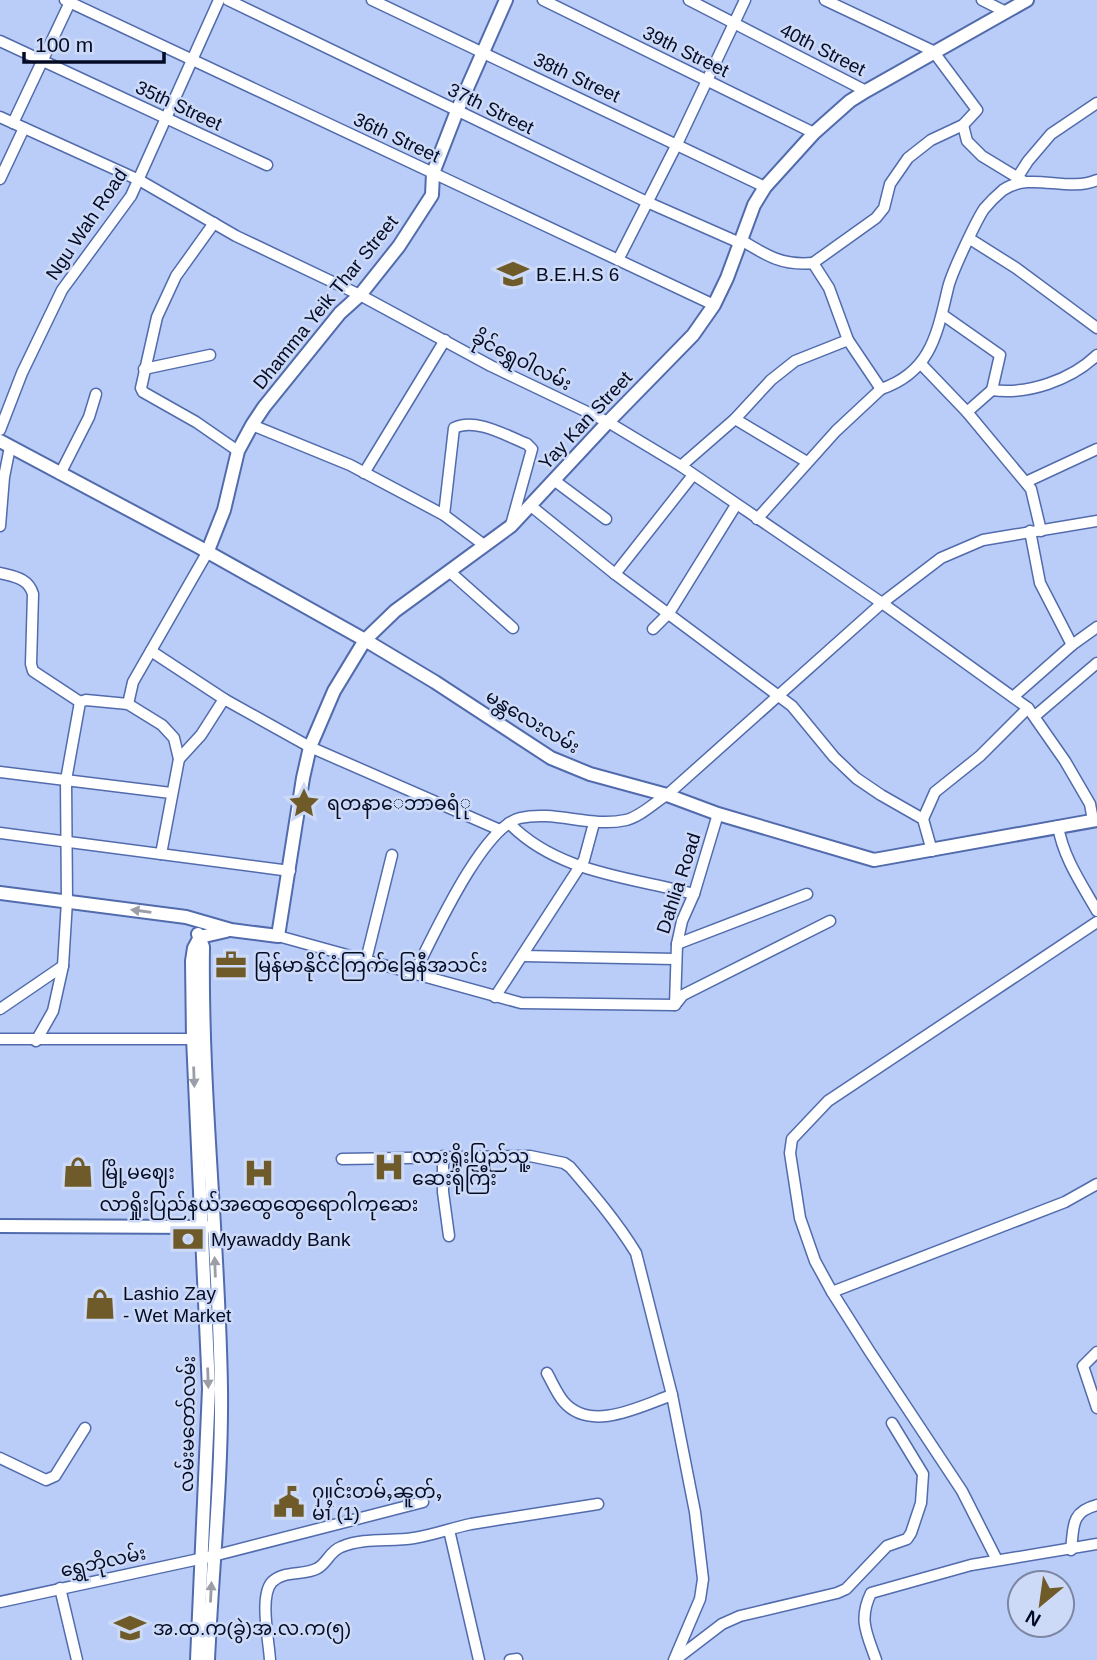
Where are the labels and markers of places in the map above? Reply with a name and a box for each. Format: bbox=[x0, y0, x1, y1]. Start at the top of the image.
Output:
school or university icon: B.E.H.S 6 bbox=[496, 257, 530, 291]
place label: B.E.H.S 6 bbox=[536, 264, 619, 285]
place icon: ရတနာေဘာဓရံု bbox=[287, 786, 321, 820]
place label: ရတနာေဘာဓရံု bbox=[327, 793, 471, 820]
office icon: မြန်မာနိုင်ငံကြက်ခြေနီအသင်း bbox=[214, 948, 248, 982]
place label: မြန်မာနိုင်ငံကြက်ခြေနီအသင်း bbox=[254, 951, 488, 982]
place label: လားရှိုးပြည်သူ့ ဆေးရုံကြီး bbox=[412, 1142, 531, 1195]
hospital icon: လားရှိုးပြည်သူ့ ဆေးရုံကြီး bbox=[372, 1150, 406, 1184]
shop icon: မြို့မဈေး bbox=[61, 1155, 95, 1189]
hospital icon: လာရှိုးပြည်နယ်အထွေထွေရောဂါကုဆေး bbox=[242, 1156, 276, 1190]
place label: မြို့မဈေး bbox=[101, 1158, 175, 1188]
place label: လာရှိုးပြည်နယ်အထွေထွေရောဂါကုဆေး bbox=[100, 1190, 418, 1221]
bank icon: Myawaddy Bank bbox=[171, 1222, 205, 1256]
place label: Myawaddy Bank bbox=[211, 1229, 351, 1250]
place label: Lashio Zay - Wet Market bbox=[123, 1283, 232, 1326]
shop icon: Lashio Zay - Wet Market bbox=[83, 1287, 117, 1321]
place label: ႁူင်းတမ်ႇၼူတ်ႇ မၢႆ (1) bbox=[312, 1477, 442, 1524]
public building icon: ႁူင်းတမ်ႇၼူတ်ႇ မၢႆ (1) bbox=[272, 1485, 306, 1519]
school or university icon: အ.ထ.က(ခွဲ)အ.လ.က(၅) bbox=[113, 1611, 147, 1645]
place label: အ.ထ.က(ခွဲ)အ.လ.က(၅) bbox=[153, 1617, 351, 1644]

